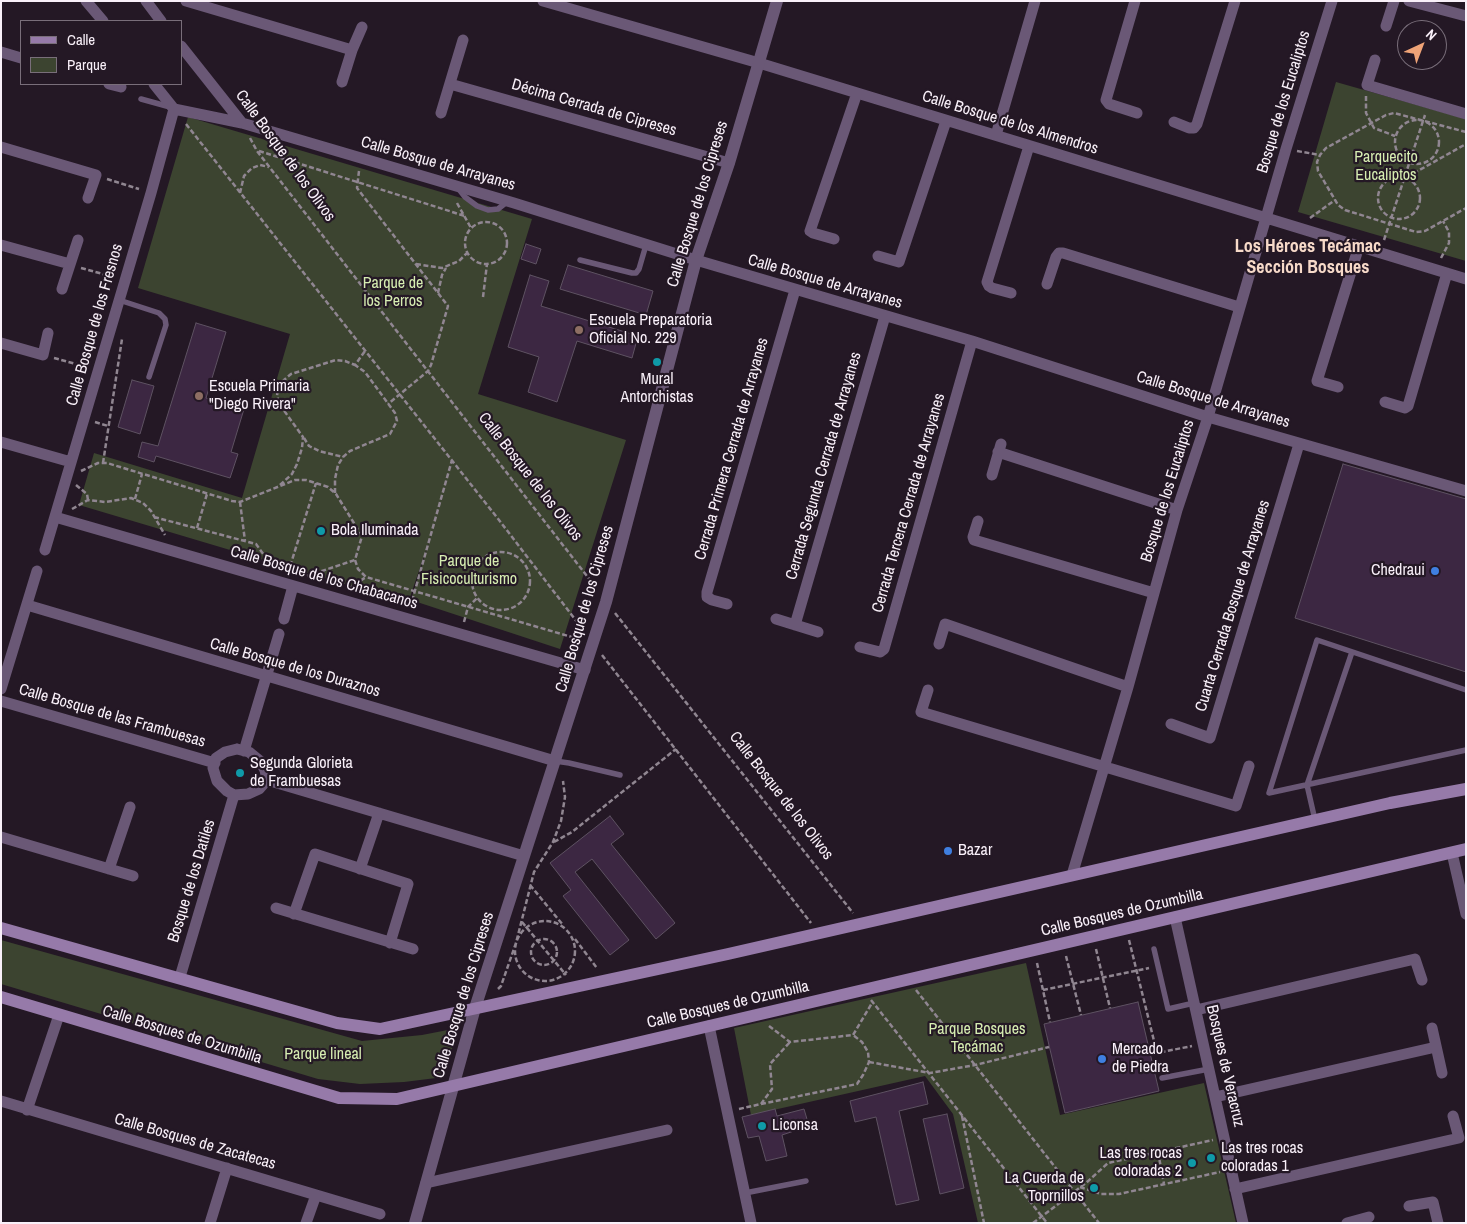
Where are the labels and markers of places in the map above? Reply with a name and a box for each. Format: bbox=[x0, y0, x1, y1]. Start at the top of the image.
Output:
place label: Escuela Preparatoria Oficial No. 229 bbox=[589, 311, 712, 349]
marker: Escuela Preparatoria Oficial No. 229 bbox=[573, 324, 585, 336]
marker: Mural Antorchistas bbox=[651, 356, 663, 368]
place label: Mural Antorchistas bbox=[621, 370, 693, 408]
place label: Escuela Primaria "Diego Rivera" bbox=[209, 377, 310, 415]
marker: Escuela Primaria "Diego Rivera" bbox=[193, 390, 205, 402]
place label: Bola Iluminada bbox=[331, 521, 419, 541]
marker: Bola Iluminada bbox=[315, 525, 327, 537]
place label: Chedraui bbox=[1371, 561, 1425, 581]
marker: Chedraui bbox=[1429, 565, 1441, 577]
place label: Segunda Glorieta de Frambuesas bbox=[250, 754, 353, 792]
marker: Segunda Glorieta de Frambuesas bbox=[234, 767, 246, 779]
place label: Bazar bbox=[958, 841, 992, 861]
marker: Bazar bbox=[942, 845, 954, 857]
place label: Mercado de Piedra bbox=[1112, 1040, 1169, 1078]
marker: Mercado de Piedra bbox=[1096, 1053, 1108, 1065]
place label: Liconsa bbox=[772, 1116, 818, 1136]
marker: Liconsa bbox=[756, 1120, 768, 1132]
place label: Las tres rocas coloradas 1 bbox=[1221, 1139, 1303, 1177]
place label: Las tres rocas coloradas 2 bbox=[1100, 1144, 1182, 1182]
marker: Las tres rocas coloradas 1 bbox=[1205, 1152, 1217, 1164]
marker: Las tres rocas coloradas 2 bbox=[1186, 1157, 1198, 1169]
place label: La Cuerda de Toprnillos bbox=[1004, 1169, 1084, 1207]
marker: La Cuerda de Toprnillos bbox=[1088, 1182, 1100, 1194]

